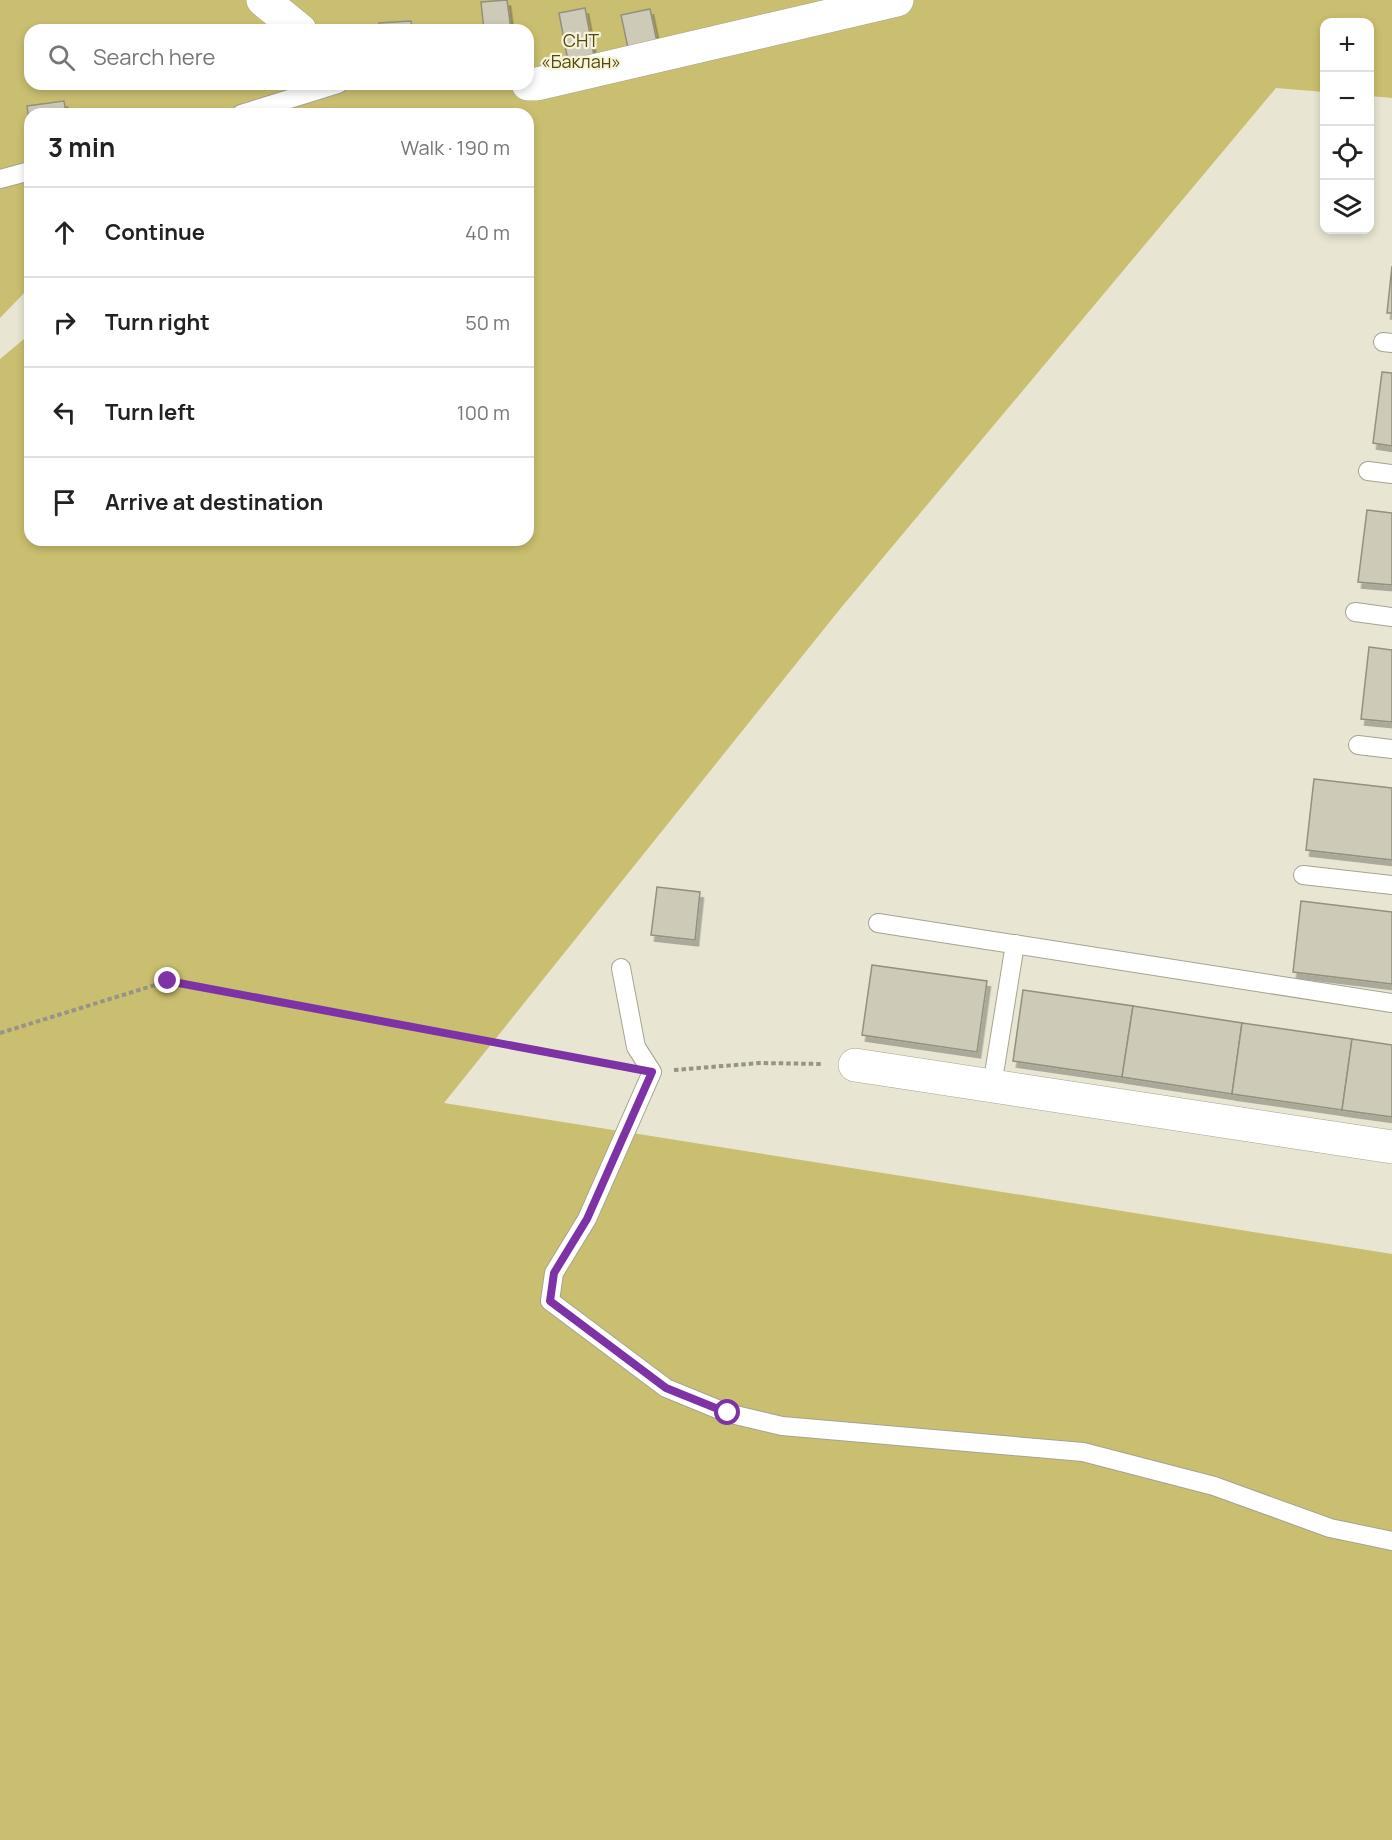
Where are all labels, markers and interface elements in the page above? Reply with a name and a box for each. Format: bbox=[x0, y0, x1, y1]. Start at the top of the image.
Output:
map controls bbox=[1320, 18, 1374, 234]
button: + bbox=[1320, 18, 1374, 72]
search box bbox=[24, 24, 534, 90]
park label: СНТ «Баклан» bbox=[541, 28, 621, 73]
icon: search bbox=[45, 41, 78, 74]
text: Search here bbox=[93, 42, 215, 72]
button: − bbox=[1320, 72, 1374, 126]
button: locate bbox=[1320, 126, 1374, 180]
text: 3 min bbox=[48, 129, 115, 165]
text: Walk · 190 m bbox=[401, 134, 510, 161]
button: layers bbox=[1320, 180, 1374, 234]
icon: ahead bbox=[48, 216, 81, 249]
text: Continue bbox=[105, 217, 205, 247]
text: 40 m bbox=[465, 219, 510, 246]
icon: right bbox=[48, 306, 81, 339]
text: Turn right bbox=[105, 307, 210, 337]
text: 50 m bbox=[465, 309, 510, 336]
icon: left bbox=[48, 396, 81, 429]
text: Turn left bbox=[105, 397, 195, 427]
text: 100 m bbox=[457, 399, 510, 426]
icon: arrive bbox=[48, 486, 81, 519]
text: Arrive at destination bbox=[105, 487, 323, 517]
route end bbox=[154, 967, 180, 993]
route start bbox=[714, 1399, 740, 1425]

